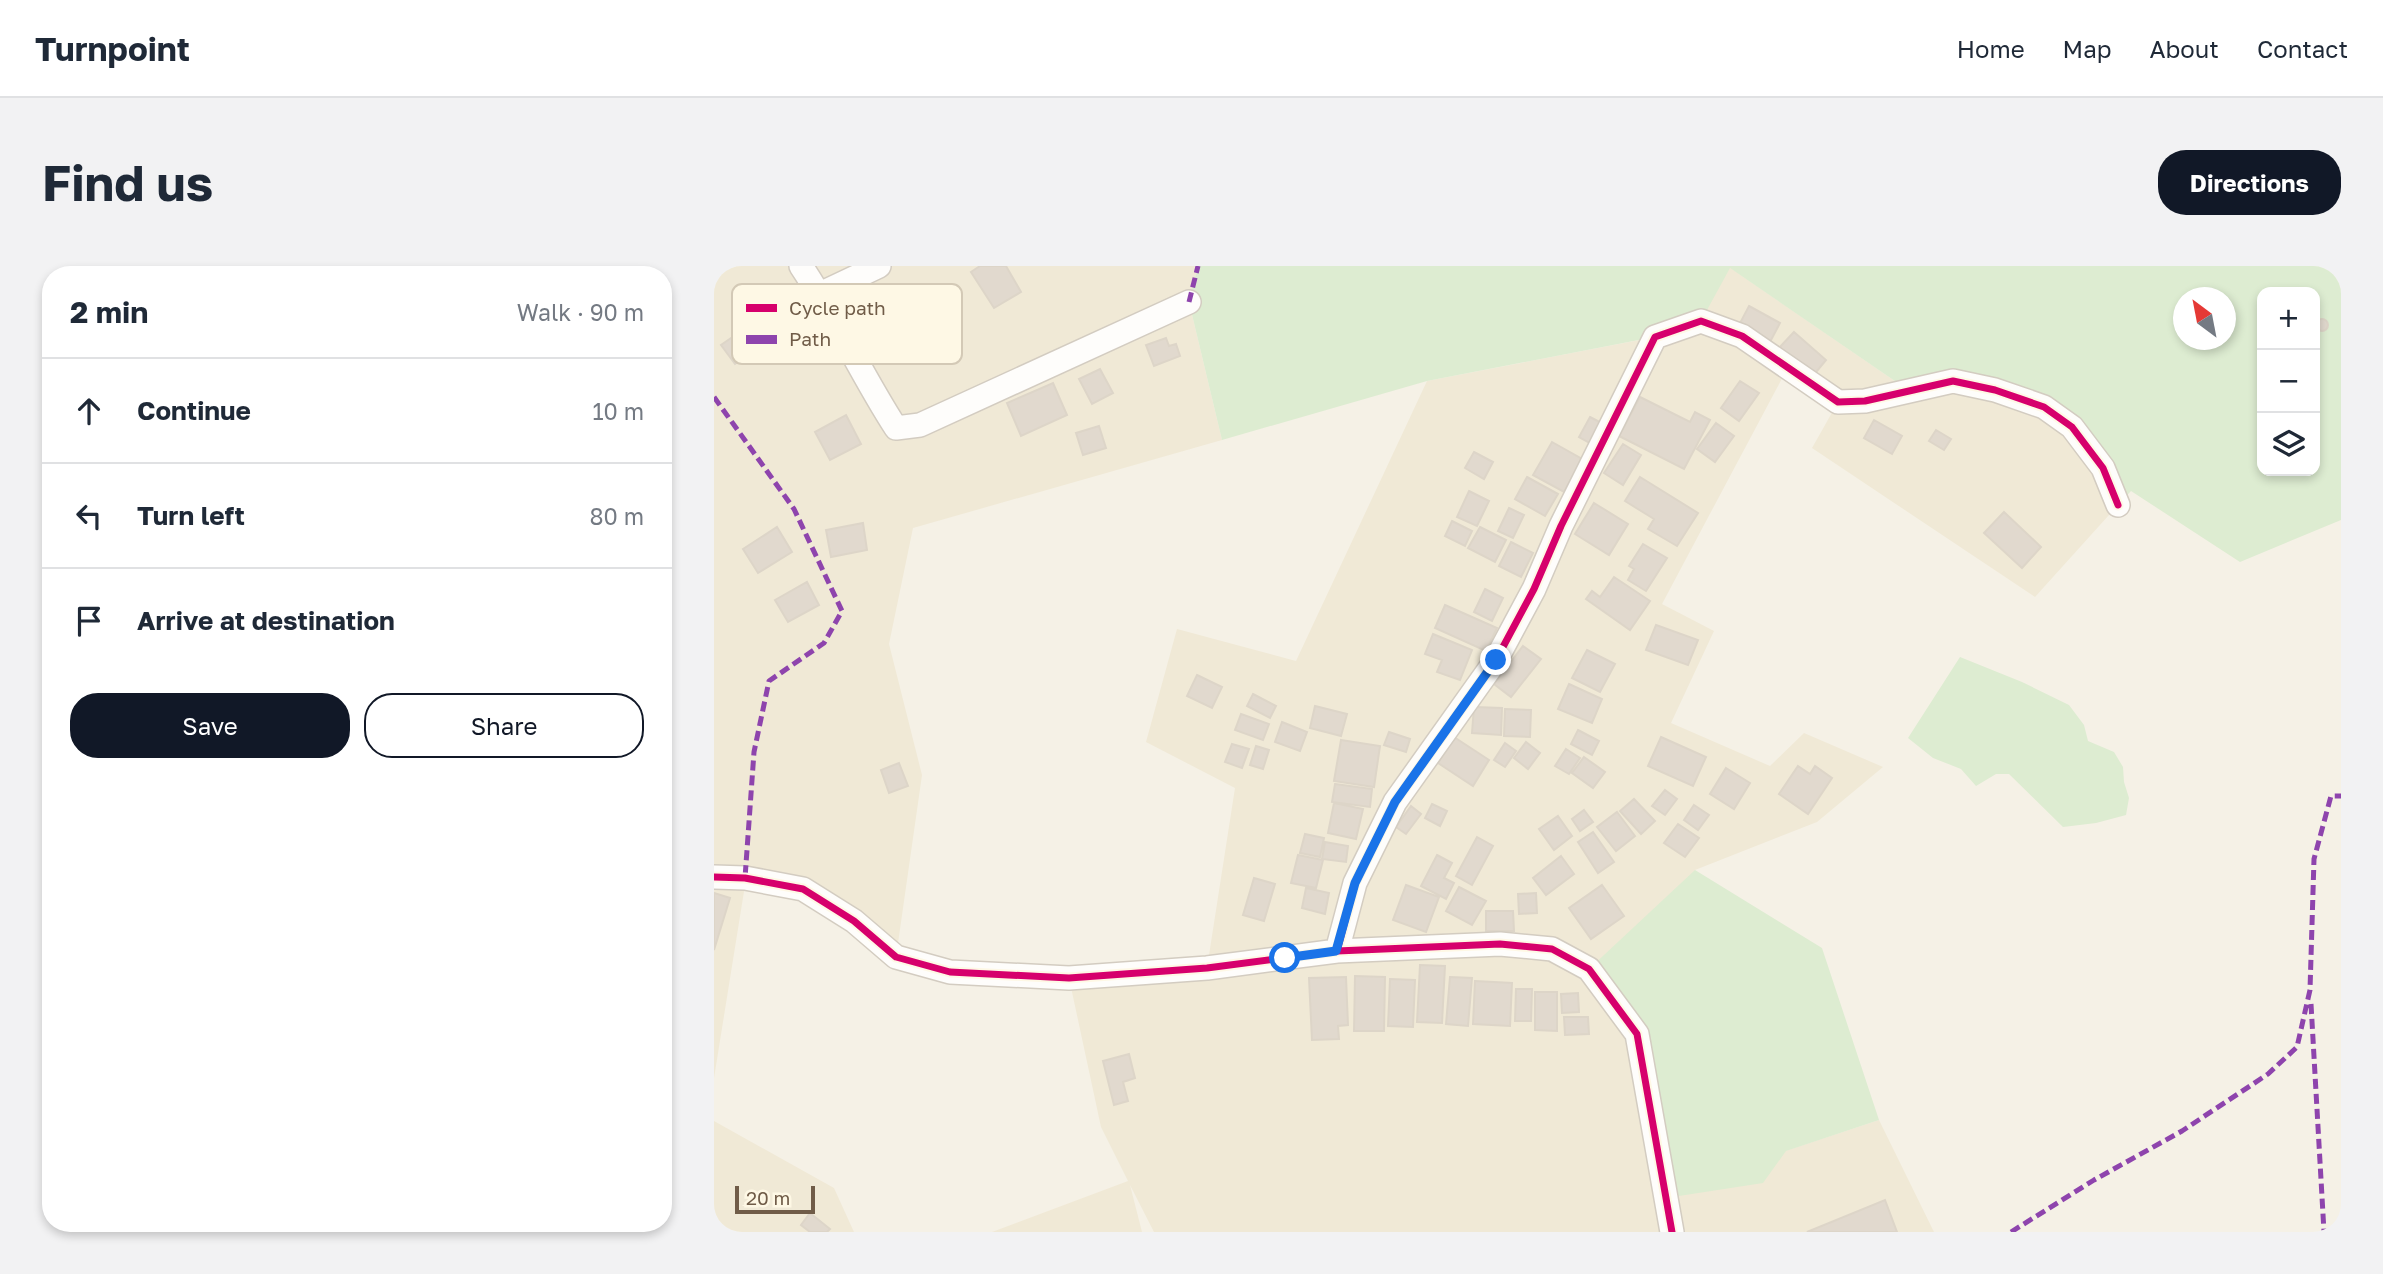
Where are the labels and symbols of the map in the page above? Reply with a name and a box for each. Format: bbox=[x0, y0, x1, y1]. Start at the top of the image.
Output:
legend bbox=[732, 284, 962, 364]
north arrow bbox=[2173, 287, 2236, 350]
text: Cycle path bbox=[789, 296, 886, 319]
text: Path bbox=[789, 327, 831, 350]
route end bbox=[1480, 644, 1511, 675]
route start bbox=[1269, 942, 1300, 973]
scale bar bbox=[735, 1183, 816, 1215]

